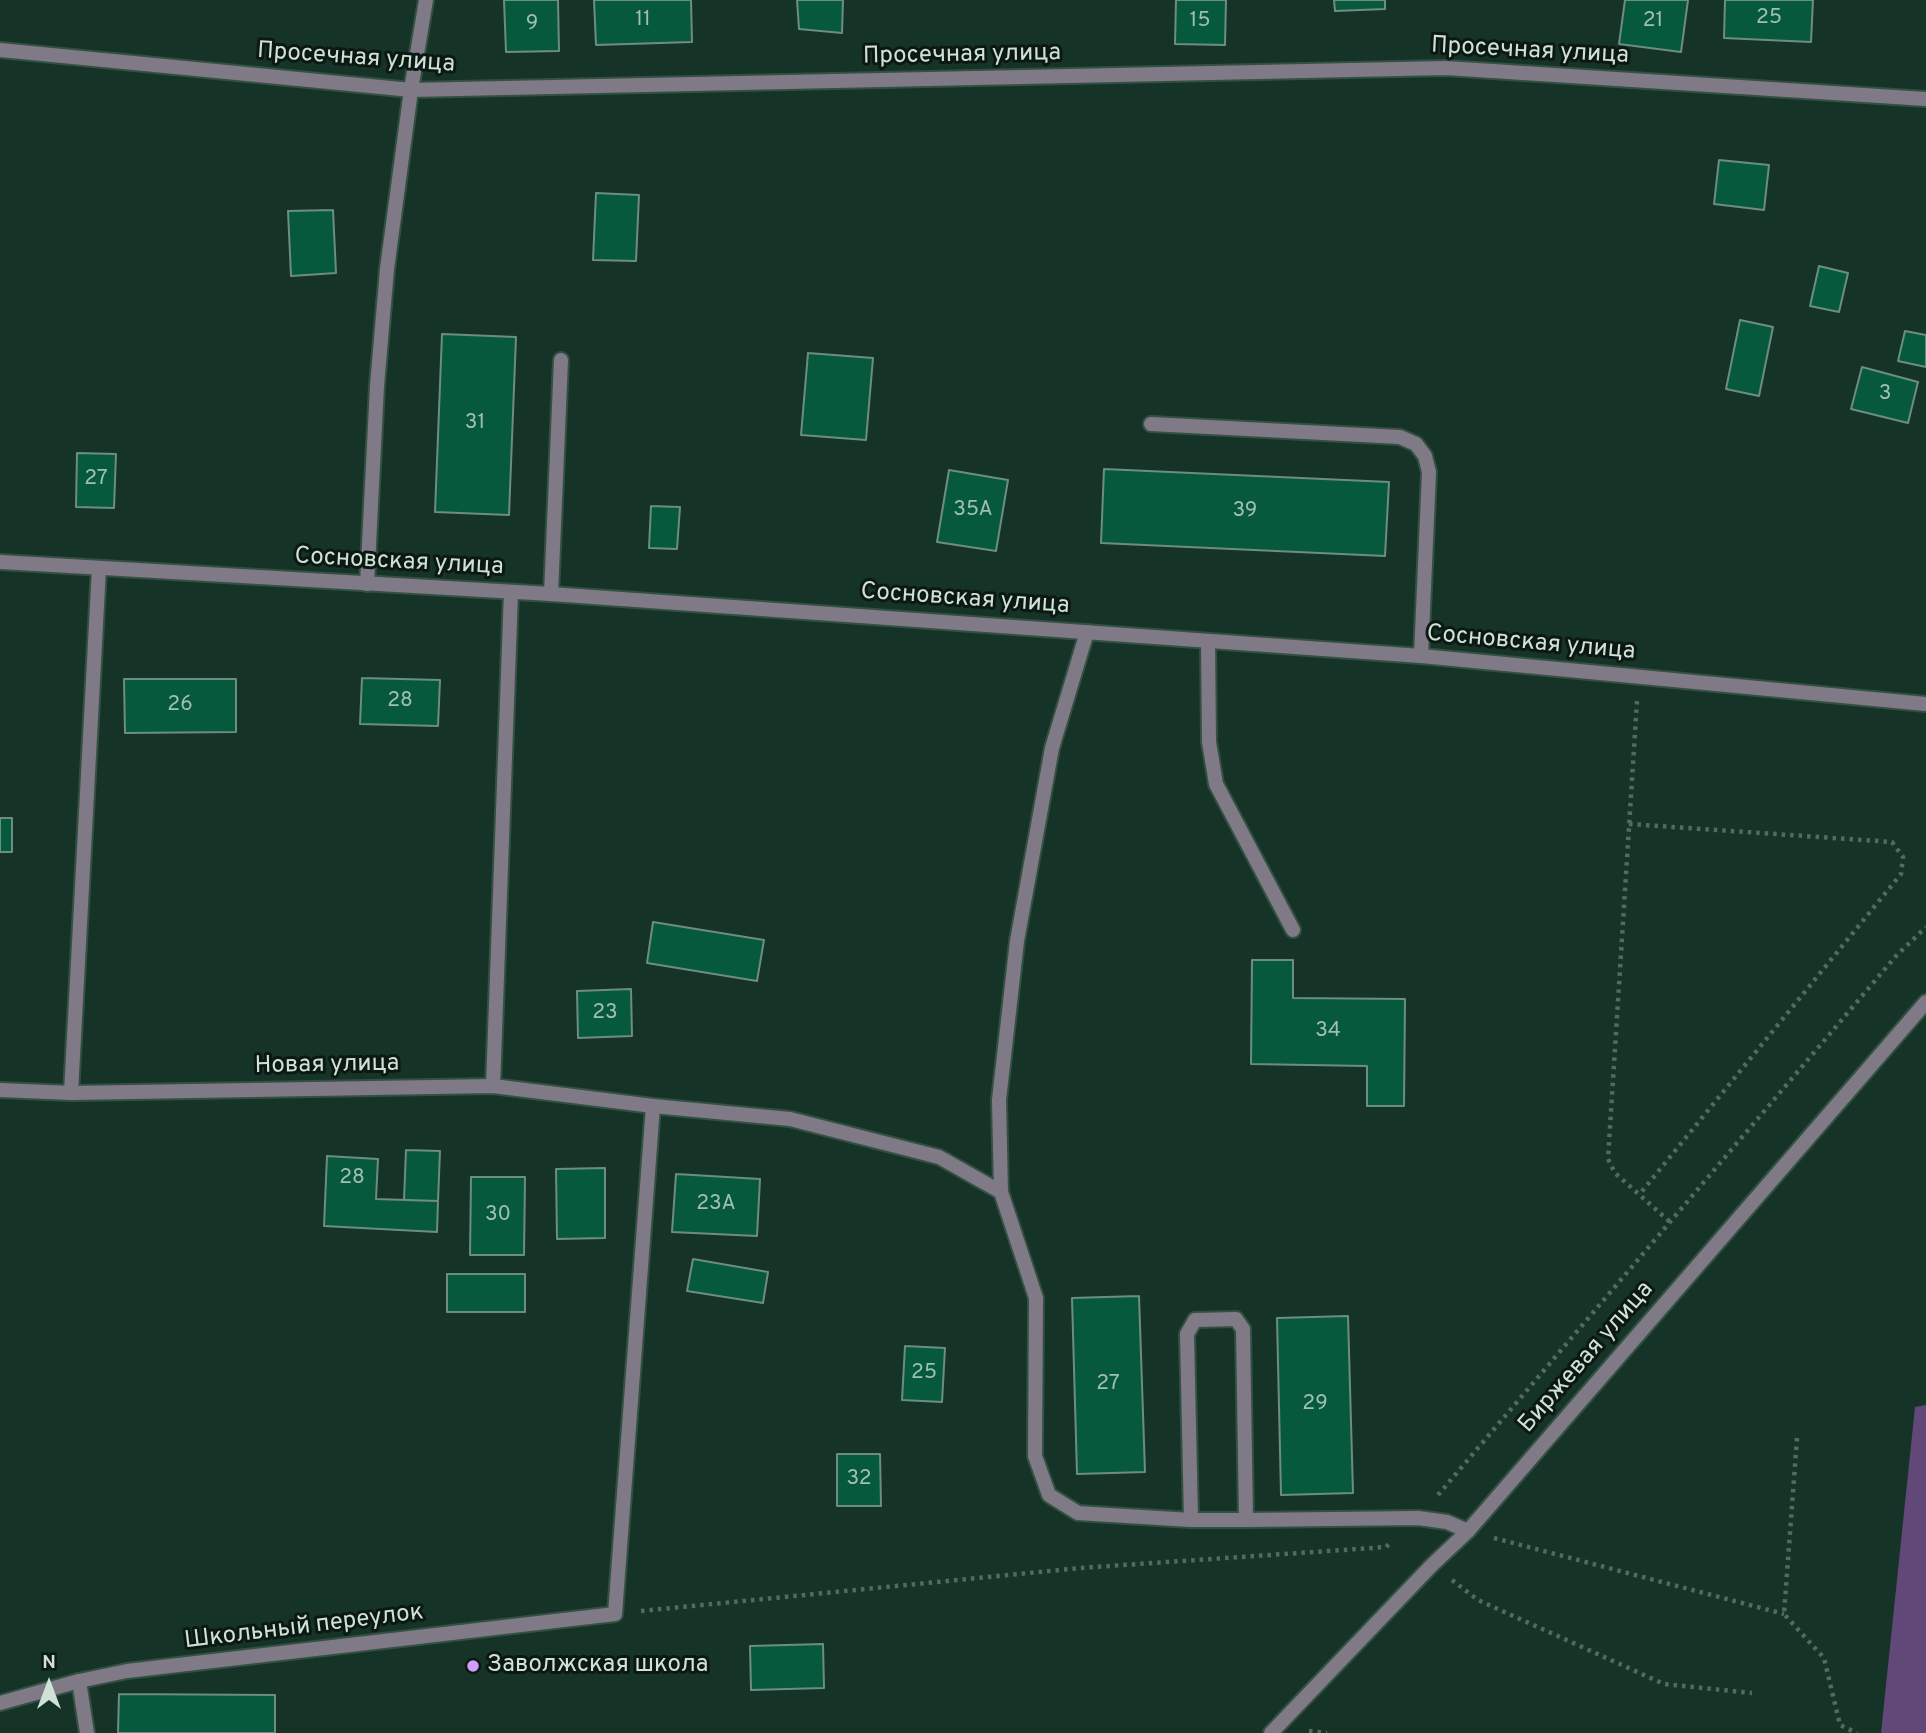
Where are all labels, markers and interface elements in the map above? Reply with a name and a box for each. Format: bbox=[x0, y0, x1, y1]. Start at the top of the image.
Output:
house number: 25 bbox=[1756, 6, 1782, 32]
house number: 11 bbox=[635, 8, 651, 34]
house number: 15 bbox=[1190, 9, 1210, 35]
house number: 21 bbox=[1643, 9, 1663, 35]
house number: 9 bbox=[526, 12, 538, 38]
street label: Просечная улица bbox=[1430, 32, 1630, 72]
street label: Просечная улица bbox=[256, 38, 456, 80]
street label: Просечная улица bbox=[863, 40, 1061, 72]
house number: 3 bbox=[1879, 382, 1891, 408]
house number: 31 bbox=[465, 411, 485, 437]
house number: 27 bbox=[84, 467, 108, 493]
house number: 35А bbox=[953, 498, 993, 524]
house number: 39 bbox=[1233, 499, 1257, 525]
street label: Сосновская улица bbox=[294, 543, 504, 583]
street label: Сосновская улица bbox=[860, 578, 1070, 622]
street label: Сосновская улица bbox=[1426, 621, 1636, 667]
house number: 28 bbox=[387, 689, 413, 715]
house number: 26 bbox=[167, 693, 193, 719]
house number: 23 bbox=[592, 1001, 618, 1027]
house number: 34 bbox=[1315, 1019, 1341, 1045]
street label: Новая улица bbox=[254, 1050, 400, 1082]
house number: 28 bbox=[339, 1166, 365, 1192]
house number: 23А bbox=[696, 1192, 736, 1218]
house number: 30 bbox=[485, 1203, 511, 1229]
street label: Биржевая улица bbox=[1513, 1276, 1661, 1440]
house number: 25 bbox=[911, 1361, 937, 1387]
house number: 27 bbox=[1096, 1372, 1120, 1398]
house number: 29 bbox=[1302, 1392, 1328, 1418]
house number: 32 bbox=[846, 1467, 872, 1493]
street label: Школьный переулок bbox=[183, 1599, 425, 1657]
north arrow bbox=[14, 1649, 84, 1719]
text: N bbox=[42, 1651, 56, 1675]
place label: Заволжская школа bbox=[487, 1652, 708, 1680]
marker: Заволжская школа bbox=[465, 1658, 481, 1674]

